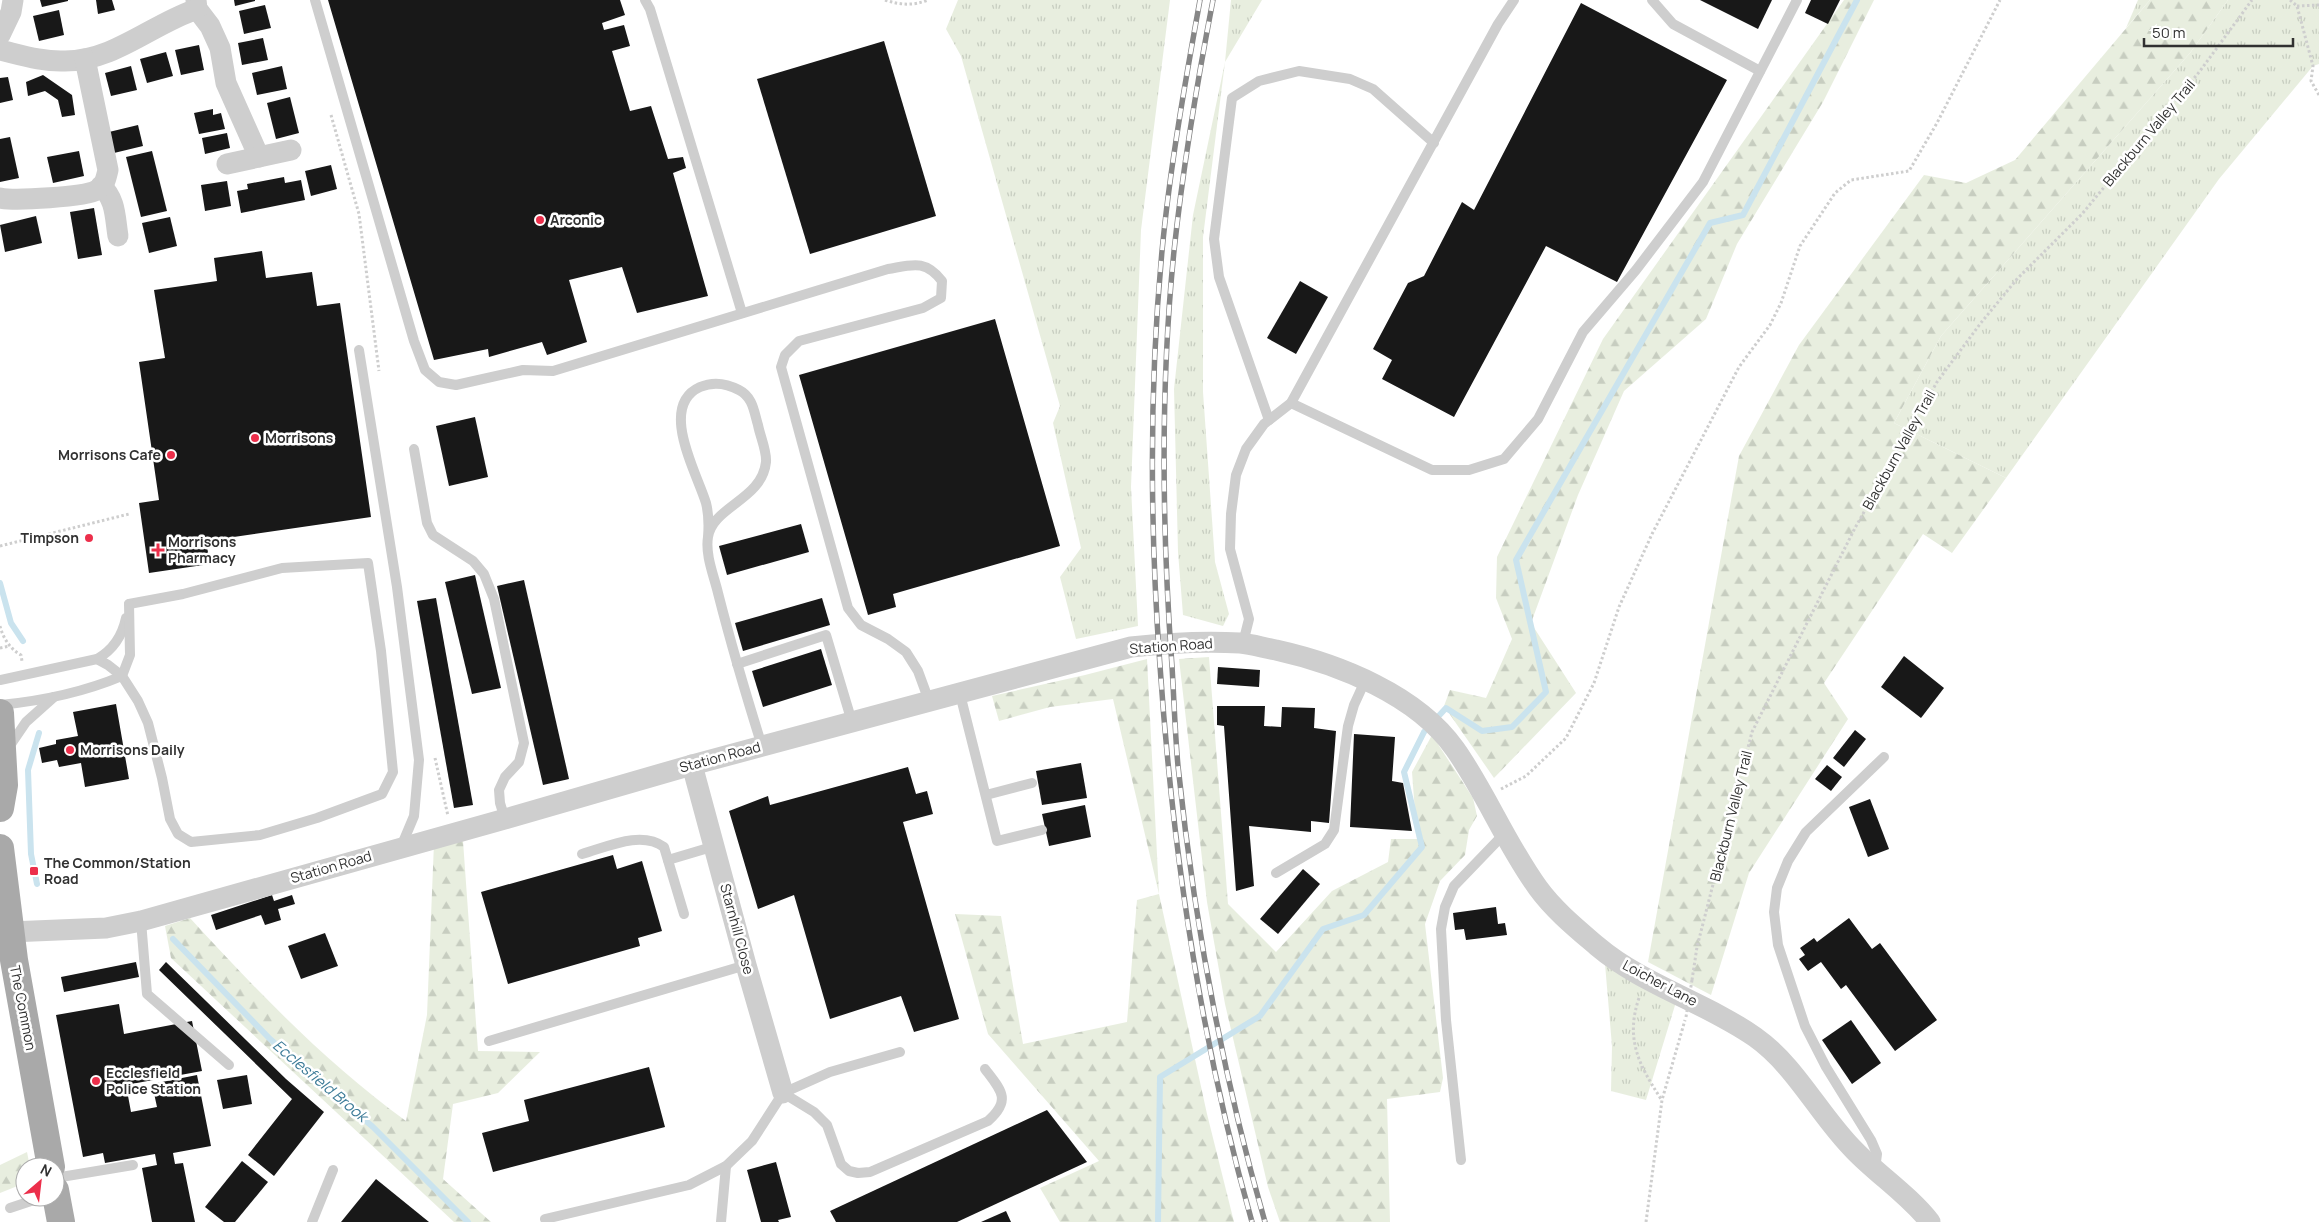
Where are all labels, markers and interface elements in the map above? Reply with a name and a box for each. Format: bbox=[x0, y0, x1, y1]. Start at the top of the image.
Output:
scale bar bbox=[2144, 15, 2293, 47]
text: 50 m bbox=[2152, 22, 2186, 43]
street label: Blackburn Valley Trail bbox=[2098, 75, 2199, 190]
place label: Arconic bbox=[550, 210, 602, 229]
marker: Arconic bbox=[534, 214, 546, 226]
street label: Blackburn Valley Trail bbox=[1858, 386, 1939, 513]
place label: Morrisons bbox=[265, 428, 334, 447]
marker: Morrisons bbox=[249, 432, 261, 444]
place label: Morrisons Cafe bbox=[58, 445, 161, 464]
marker: Morrisons Cafe bbox=[165, 449, 177, 461]
place label: Timpson bbox=[21, 528, 79, 547]
marker: Timpson bbox=[83, 532, 95, 544]
place label: Morrisons Pharmacy bbox=[168, 532, 237, 567]
marker: Morrisons Pharmacy bbox=[152, 544, 164, 556]
street label: Station Road bbox=[1129, 633, 1213, 658]
street label: Station Road bbox=[677, 737, 763, 776]
place label: Morrisons Daily bbox=[80, 740, 185, 759]
marker: Morrisons Daily bbox=[64, 744, 76, 756]
street label: Blackburn Valley Trail bbox=[1705, 748, 1756, 883]
street label: Station Road bbox=[288, 846, 374, 887]
place label: The Common/Station Road bbox=[44, 853, 191, 888]
marker: The Common/Station Road bbox=[28, 865, 40, 877]
street label: Starnhill Close bbox=[716, 881, 759, 976]
street label: Loicher Lane bbox=[1619, 955, 1701, 1010]
street label: The Common bbox=[6, 964, 41, 1052]
water label: Ecclesfield Brook bbox=[268, 1035, 374, 1128]
place label: Ecclesfield Police Station bbox=[106, 1063, 201, 1098]
marker: Ecclesfield Police Station bbox=[90, 1075, 102, 1087]
north arrow bbox=[15, 1157, 65, 1207]
text: N bbox=[37, 1159, 55, 1181]

